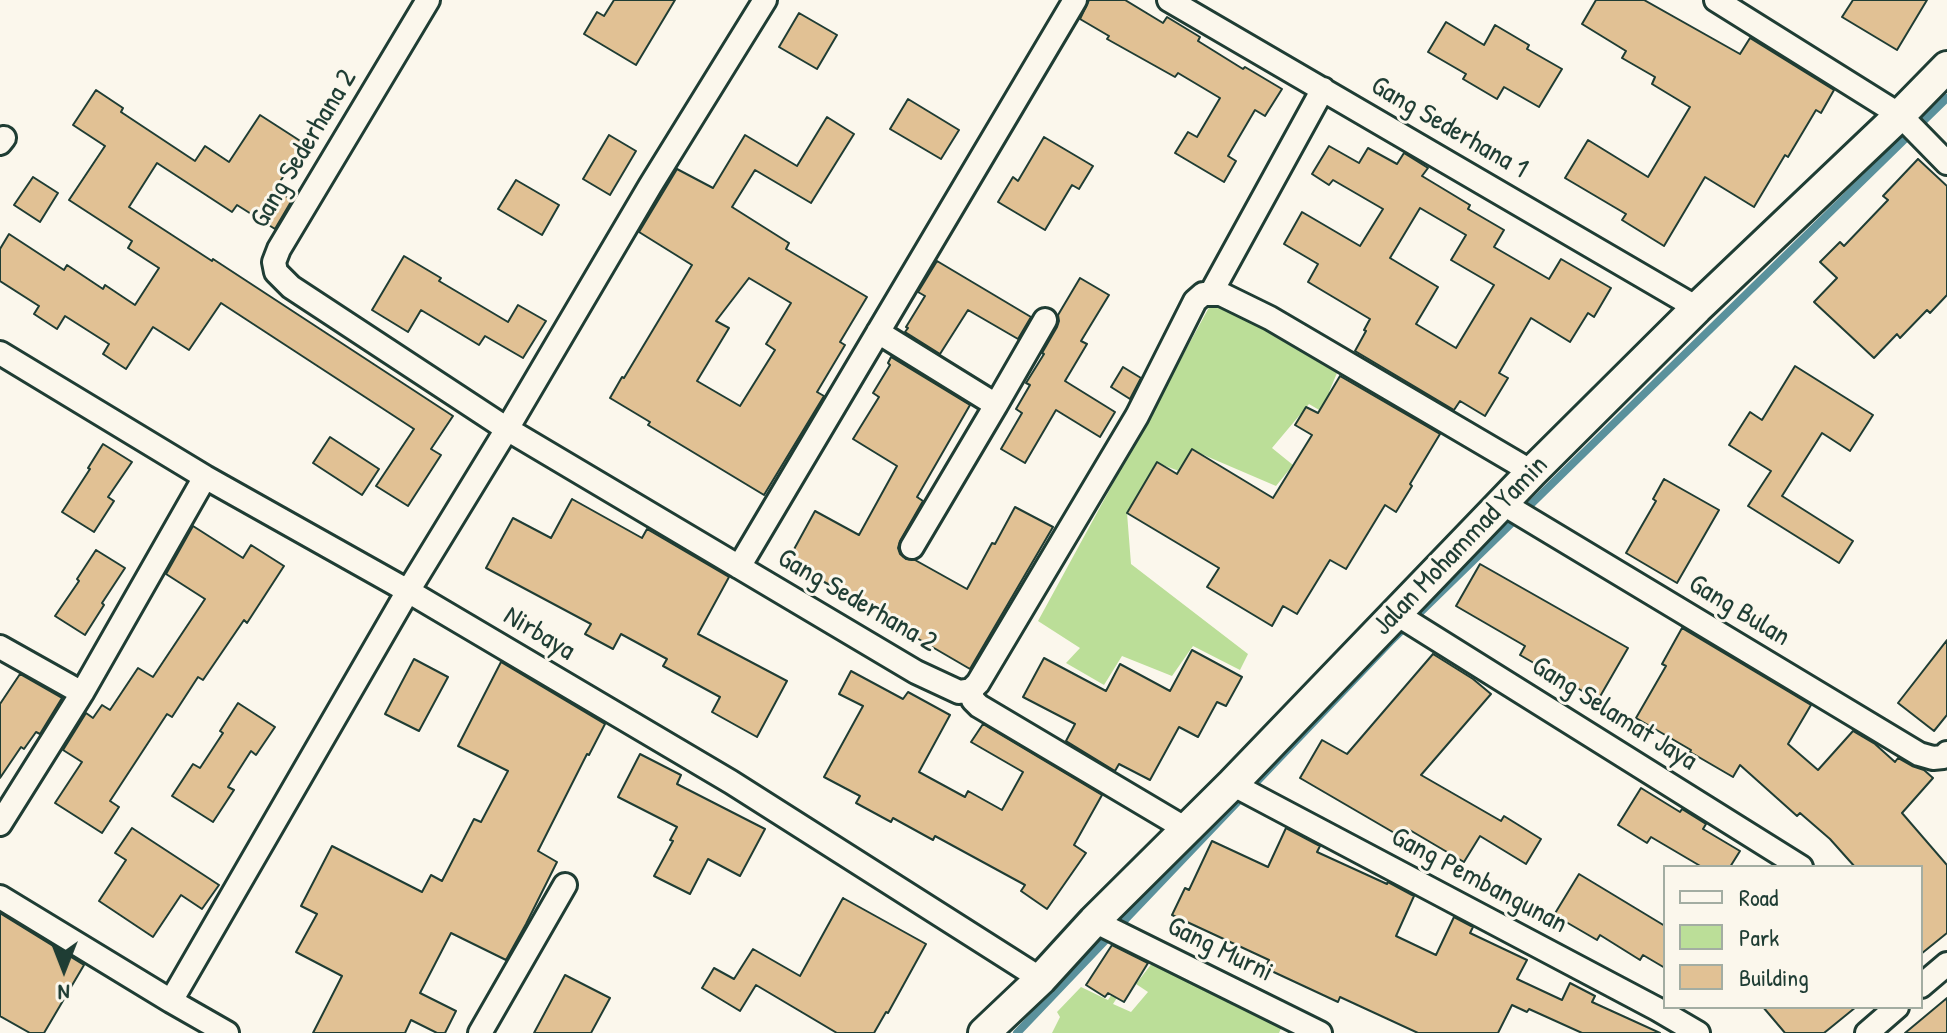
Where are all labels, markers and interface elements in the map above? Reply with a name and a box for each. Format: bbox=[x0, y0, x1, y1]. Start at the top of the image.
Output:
street label: Gang Sederhana 2 bbox=[244, 64, 364, 234]
street label: Gang Sederhana 1 bbox=[1364, 70, 1534, 186]
street label: Jalan Mohammad Yamin bbox=[1367, 449, 1555, 643]
street label: Gang Sederhana 2 bbox=[771, 542, 943, 660]
street label: Gang Bulan bbox=[1682, 568, 1796, 654]
street label: Nirbaya bbox=[497, 600, 581, 668]
street label: Gang Selamat Jaya bbox=[1525, 650, 1703, 778]
street label: Gang Pembangunan bbox=[1385, 820, 1573, 942]
legend bbox=[1663, 865, 1923, 1009]
text: Road bbox=[1739, 881, 1778, 913]
street label: Gang Murni bbox=[1162, 910, 1278, 990]
text: Park bbox=[1739, 921, 1779, 953]
north arrow bbox=[24, 929, 104, 1009]
text: Building bbox=[1739, 961, 1809, 993]
text: N bbox=[58, 978, 70, 1008]

